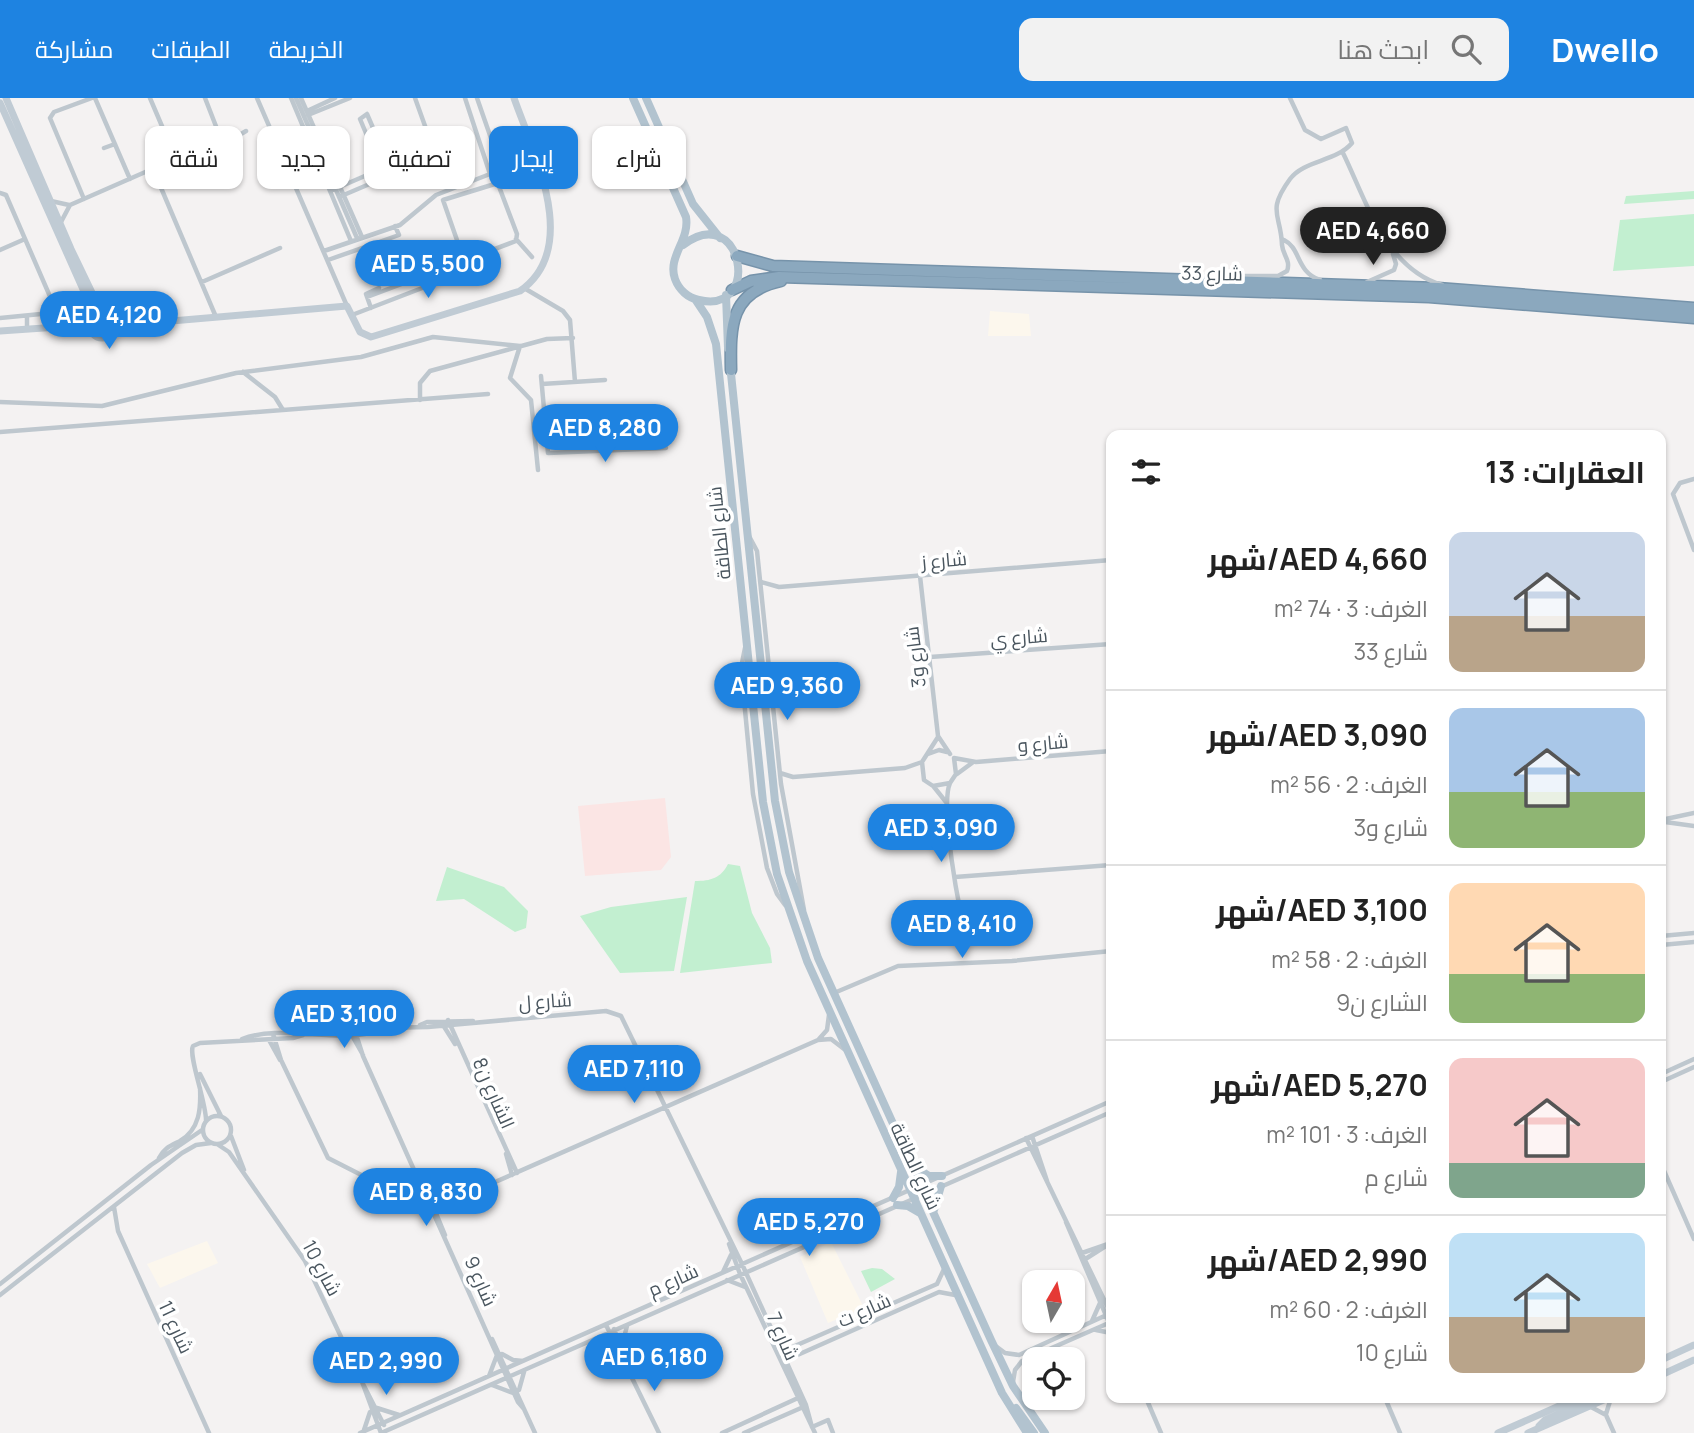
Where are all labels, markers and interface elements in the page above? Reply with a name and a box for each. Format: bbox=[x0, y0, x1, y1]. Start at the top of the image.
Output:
search box bbox=[1019, 18, 1509, 81]
text: Dwello bbox=[1551, 27, 1659, 72]
icon: search bbox=[1447, 30, 1485, 68]
text: ابحث هنا bbox=[1337, 31, 1429, 67]
text: مشاركة bbox=[35, 32, 113, 65]
text: الطبقات bbox=[151, 32, 231, 65]
text: الخريطة bbox=[269, 32, 344, 65]
chip: شقة bbox=[145, 126, 243, 189]
chip: جديد bbox=[257, 126, 350, 189]
chip: تصفية bbox=[364, 126, 475, 189]
chip: إيجار bbox=[489, 126, 578, 189]
chip: شراء bbox=[592, 126, 686, 189]
pin: AED 4,660 bbox=[1293, 208, 1453, 267]
text: AED 4,660 bbox=[1316, 214, 1430, 246]
pin: AED 5,500 bbox=[348, 240, 508, 300]
text: AED 5,500 bbox=[371, 247, 485, 279]
street label: شارع 33 bbox=[1181, 259, 1243, 288]
pin: AED 4,120 bbox=[29, 292, 189, 351]
text: AED 4,120 bbox=[56, 298, 162, 330]
pin: AED 8,280 bbox=[525, 404, 685, 464]
text: AED 8,280 bbox=[548, 411, 662, 443]
text: العقارات: 13 bbox=[1485, 451, 1645, 492]
icon: filters bbox=[1127, 453, 1165, 491]
street label: شارع الطاقة bbox=[701, 485, 738, 581]
text: AED 4,660/شهر bbox=[1208, 538, 1428, 579]
street label: شارع ز bbox=[919, 545, 968, 576]
icon: home bbox=[1505, 560, 1589, 644]
text: الغرف: 3 · 74 m² bbox=[1274, 592, 1428, 624]
street label: شارع ي bbox=[989, 622, 1049, 654]
street label: شارع و3 bbox=[898, 625, 933, 689]
text: شارع 33 bbox=[1353, 635, 1428, 667]
pin: AED 9,360 bbox=[707, 662, 867, 722]
text: AED 9,360 bbox=[730, 669, 844, 701]
text: AED 3,090/شهر bbox=[1207, 714, 1428, 755]
street label: شارع و bbox=[1016, 728, 1070, 759]
icon: home bbox=[1505, 736, 1589, 820]
text: الغرف: 2 · 56 m² bbox=[1270, 768, 1428, 800]
pin: AED 3,090 bbox=[861, 804, 1021, 864]
text: AED 3,090 bbox=[884, 811, 998, 843]
text: شارع و3 bbox=[1354, 811, 1428, 843]
text: AED 3,100/شهر bbox=[1216, 889, 1428, 930]
pin: AED 8,410 bbox=[882, 900, 1042, 960]
text: AED 8,410 bbox=[907, 907, 1017, 939]
icon: home bbox=[1505, 911, 1589, 995]
text: الغرف: 2 · 58 m² bbox=[1271, 943, 1428, 975]
street label: شارع ل bbox=[518, 986, 573, 1017]
text: الشارع ن9 bbox=[1336, 986, 1428, 1018]
pin: AED 3,100 bbox=[264, 990, 424, 1050]
text: AED 3,100 bbox=[290, 997, 398, 1029]
pin: AED 7,110 bbox=[554, 1046, 714, 1105]
text: AED 7,110 bbox=[584, 1052, 684, 1084]
street label: الشارع ن8 bbox=[466, 1053, 521, 1133]
text: AED 5,270/شهر bbox=[1211, 1064, 1428, 1105]
icon: home bbox=[1505, 1086, 1589, 1170]
street label: شارع الطاقة bbox=[884, 1118, 947, 1214]
text: الغرف: 3 · 101 m² bbox=[1266, 1118, 1428, 1150]
text: شارع م bbox=[1364, 1161, 1428, 1193]
pin: AED 8,830 bbox=[346, 1168, 506, 1228]
text: AED 8,830 bbox=[369, 1175, 483, 1207]
pin: AED 5,270 bbox=[729, 1198, 889, 1258]
text: AED 5,270 bbox=[753, 1205, 865, 1237]
street label: شارع 10 bbox=[296, 1236, 347, 1301]
text: AED 2,990/شهر bbox=[1208, 1239, 1428, 1280]
street label: شارع 9 bbox=[458, 1252, 504, 1311]
street label: شارع م bbox=[644, 1257, 703, 1303]
icon: home bbox=[1505, 1261, 1589, 1345]
north arrow bbox=[1022, 1270, 1085, 1334]
map controls bbox=[1022, 1270, 1085, 1410]
street label: شارع ت bbox=[833, 1287, 895, 1334]
text: الغرف: 2 · 60 m² bbox=[1270, 1293, 1428, 1325]
street label: شارع 11 bbox=[152, 1296, 199, 1358]
street label: شارع 7 bbox=[760, 1308, 805, 1365]
pin: AED 6,180 bbox=[574, 1334, 734, 1393]
text: شارع 10 bbox=[1356, 1336, 1428, 1368]
pin: AED 2,990 bbox=[306, 1338, 466, 1397]
text: AED 6,180 bbox=[600, 1340, 708, 1372]
text: AED 2,990 bbox=[329, 1344, 443, 1376]
button: locate bbox=[1022, 1347, 1085, 1410]

